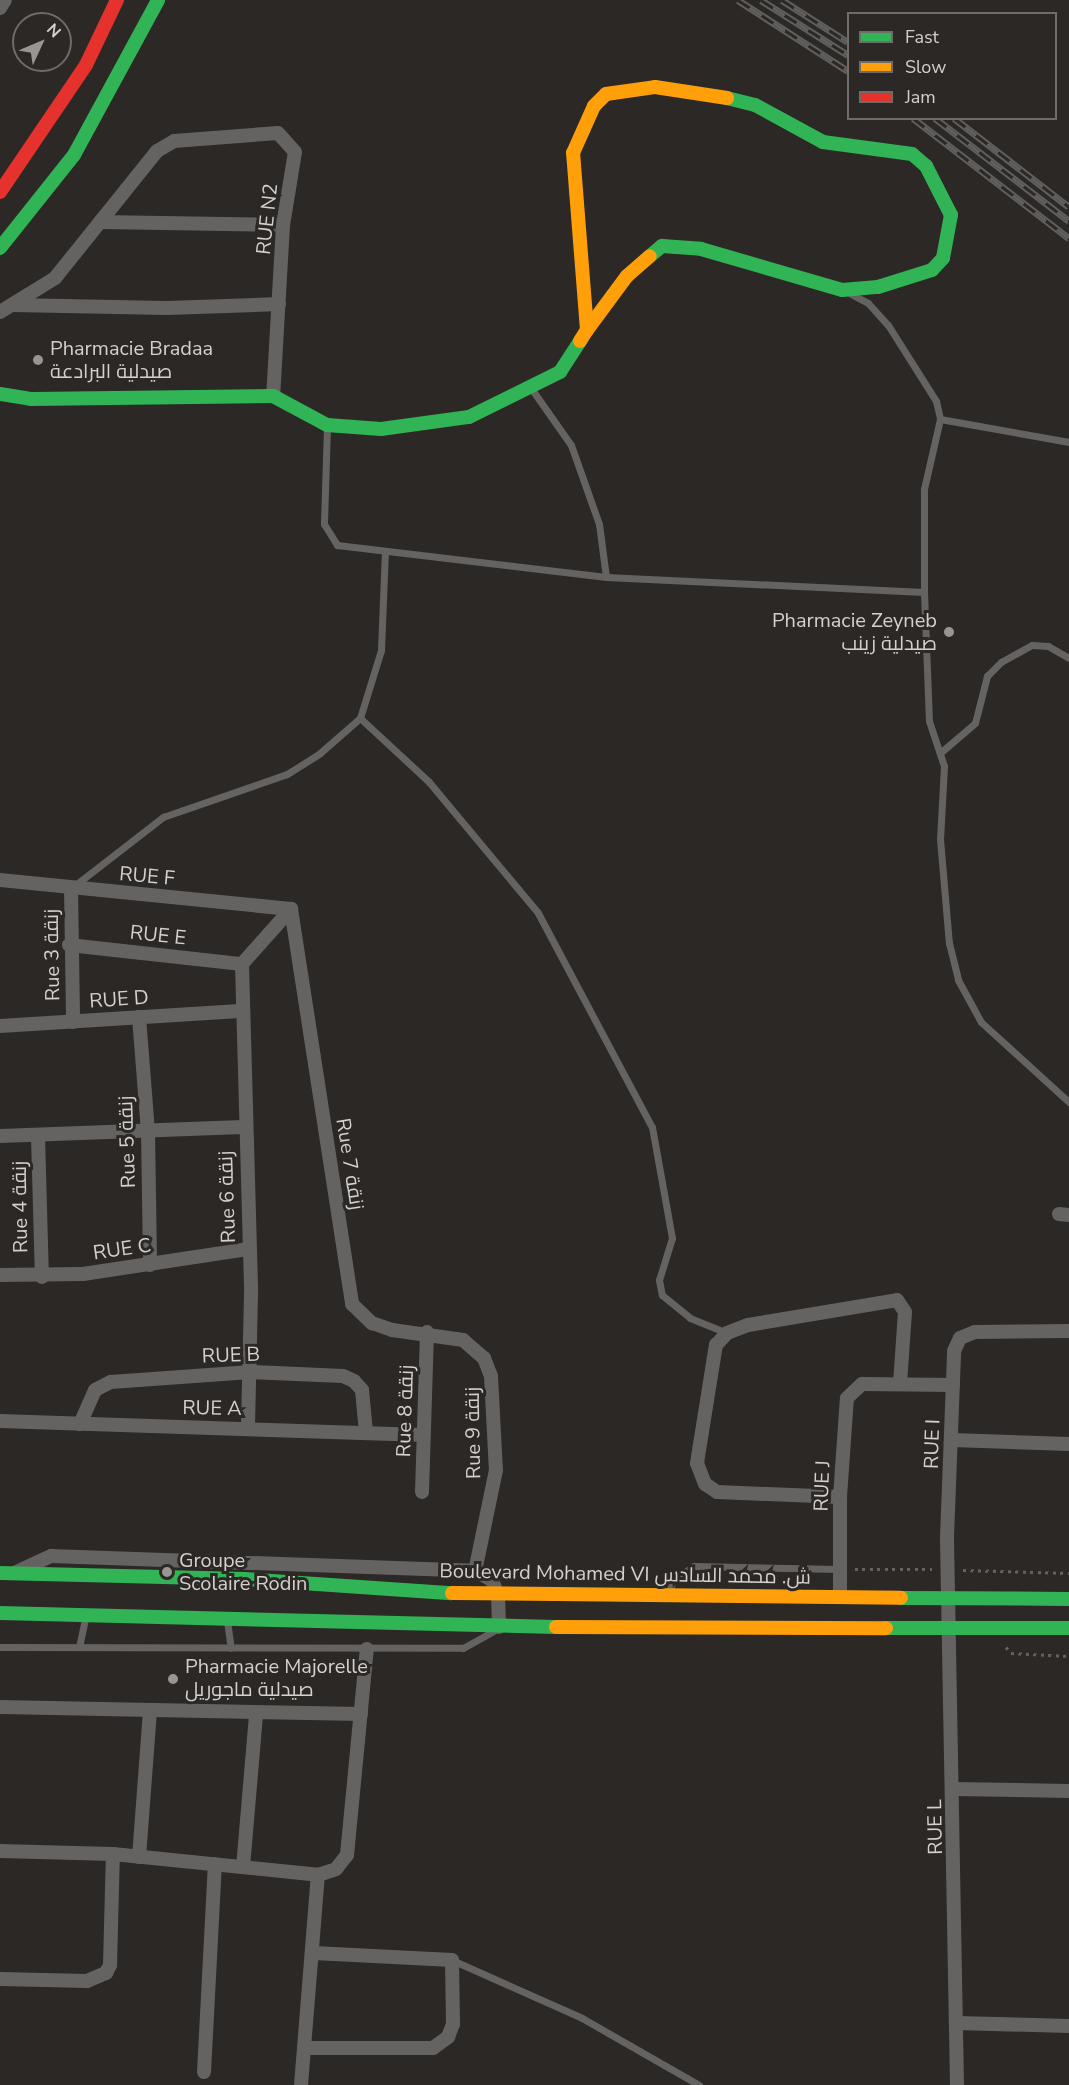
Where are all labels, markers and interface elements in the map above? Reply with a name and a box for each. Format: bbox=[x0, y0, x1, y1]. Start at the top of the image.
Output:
north arrow bbox=[12, 12, 72, 72]
legend bbox=[847, 12, 1057, 120]
text: N bbox=[41, 19, 66, 43]
text: Fast bbox=[905, 25, 939, 49]
text: Slow bbox=[905, 55, 946, 79]
text: Jam bbox=[905, 85, 936, 109]
street label: RUE N2 bbox=[251, 182, 283, 256]
place label: Pharmacie Bradaa صيدلية البرادعة bbox=[50, 336, 213, 383]
marker: Pharmacie Bradaa صيدلية البرادعة bbox=[31, 353, 45, 367]
place label: Pharmacie Zeyneb صيدلية زينب bbox=[772, 608, 937, 655]
marker: Pharmacie Zeyneb صيدلية زينب bbox=[942, 625, 956, 639]
street label: RUE F bbox=[118, 862, 176, 890]
street label: Rue 3 زنقة bbox=[39, 909, 65, 1001]
street label: RUE E bbox=[129, 920, 187, 950]
street label: RUE D bbox=[88, 985, 150, 1013]
street label: Rue 5 زنقة bbox=[113, 1095, 141, 1189]
street label: Rue 7 زنقة bbox=[331, 1116, 369, 1212]
street label: Rue 6 زنقة bbox=[213, 1150, 241, 1244]
street label: Rue 4 زنقة bbox=[7, 1161, 33, 1253]
street label: RUE C bbox=[92, 1233, 152, 1265]
street label: RUE B bbox=[201, 1342, 261, 1368]
street label: Rue 8 زنقة bbox=[391, 1364, 419, 1458]
street label: Rue 9 زنقة bbox=[460, 1387, 486, 1479]
street label: RUE A bbox=[182, 1395, 242, 1421]
street label: RUE I bbox=[919, 1419, 945, 1469]
street label: RUE J bbox=[809, 1460, 835, 1512]
place label: Groupe Scolaire Rodin bbox=[179, 1548, 307, 1595]
street label: Boulevard Mohamed VI ش. محمد السادس bbox=[439, 1559, 811, 1589]
marker: Groupe Scolaire Rodin bbox=[160, 1565, 174, 1579]
place label: Pharmacie Majorelle صيدلية ماجوريل bbox=[185, 1655, 368, 1702]
marker: Pharmacie Majorelle صيدلية ماجوريل bbox=[166, 1672, 180, 1686]
street label: RUE L bbox=[923, 1799, 947, 1855]

